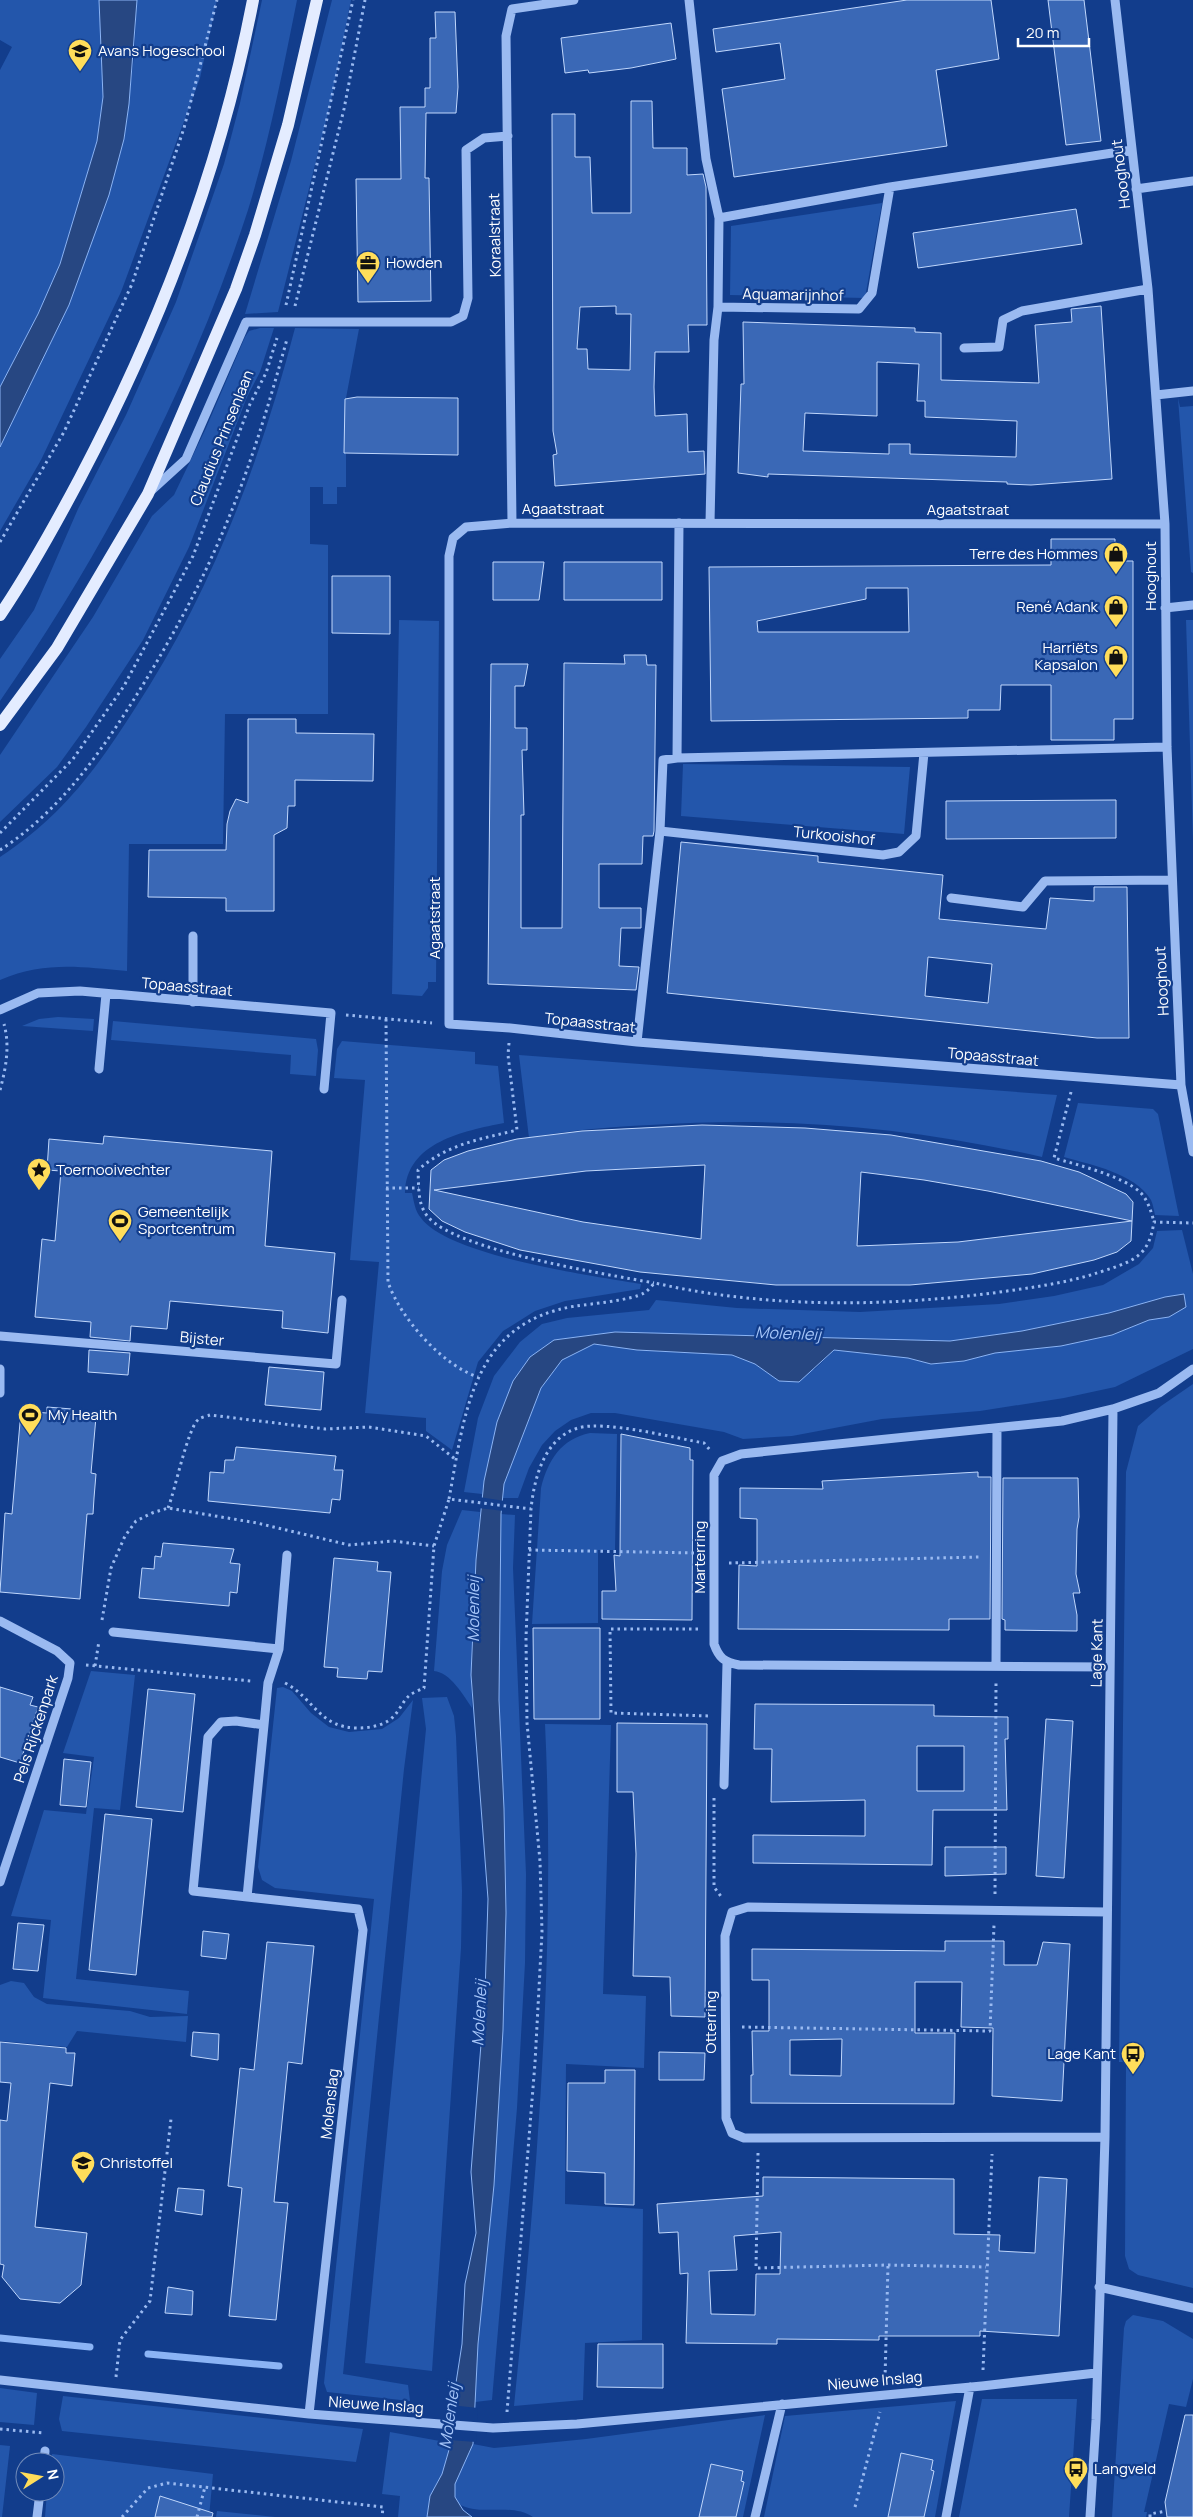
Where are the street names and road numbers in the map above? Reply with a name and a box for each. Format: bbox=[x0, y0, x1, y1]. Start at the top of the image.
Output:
street label: Hooghout bbox=[1106, 138, 1135, 210]
street label: Koraalstraat bbox=[483, 193, 506, 277]
street label: Aquamarijnhof bbox=[742, 283, 845, 306]
street label: Claudius Prinsenlaan bbox=[185, 367, 258, 509]
street label: Agaatstraat bbox=[522, 498, 604, 519]
street label: Agaatstraat bbox=[927, 499, 1009, 520]
street label: Hooghout bbox=[1140, 541, 1161, 611]
street label: Turkooishof bbox=[792, 821, 877, 850]
street label: Agaatstraat bbox=[424, 877, 445, 959]
street label: Hooghout bbox=[1149, 946, 1174, 1016]
street label: Topaasstraat bbox=[140, 972, 234, 1001]
street label: Topaasstraat bbox=[543, 1007, 637, 1038]
street label: Topaasstraat bbox=[946, 1042, 1040, 1071]
street label: Bijster bbox=[179, 1326, 226, 1351]
street label: Marterring bbox=[689, 1521, 710, 1593]
street label: Lage Kant bbox=[1085, 1618, 1108, 1688]
street label: Pels Rijckenpark bbox=[8, 1672, 63, 1785]
street label: Otterring bbox=[700, 1991, 721, 2053]
street label: Molenslag bbox=[315, 2068, 344, 2140]
street label: Nieuwe Inslag bbox=[827, 2366, 923, 2395]
street label: Nieuwe Inslag bbox=[328, 2391, 424, 2418]

